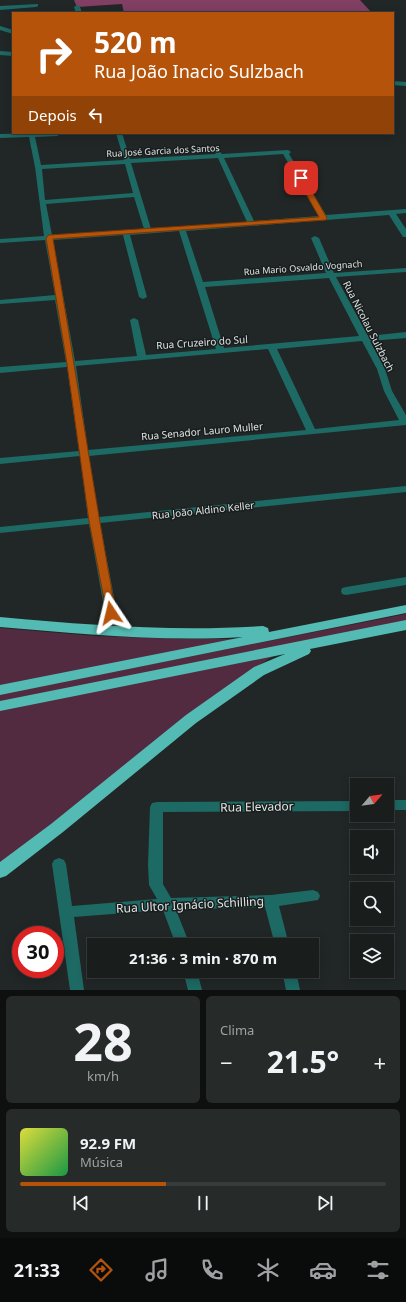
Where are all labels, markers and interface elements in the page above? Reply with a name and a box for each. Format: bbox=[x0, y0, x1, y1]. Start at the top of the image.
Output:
text: 520 m bbox=[94, 23, 177, 61]
icon: right bbox=[28, 28, 80, 80]
text: Rua João Inacio Sulzbach bbox=[94, 59, 304, 83]
icon: left bbox=[85, 104, 107, 126]
text: Depois bbox=[28, 105, 77, 125]
street label: Rua José Garcia dos Santos bbox=[106, 141, 220, 160]
pin bbox=[284, 161, 318, 195]
icon: arrive bbox=[290, 167, 312, 189]
street label: Rua Mario Osvaldo Vognach bbox=[243, 257, 363, 278]
street label: Rua Nicolau Sulzbach bbox=[340, 278, 398, 374]
street label: Rua Cruzeiro do Sul bbox=[156, 332, 248, 352]
street label: Rua Senador Lauro Muller bbox=[140, 419, 264, 443]
street label: Rua João Aldino Keller bbox=[151, 498, 255, 522]
position arrow bbox=[90, 592, 132, 634]
north arrow bbox=[350, 778, 394, 822]
map controls bbox=[350, 778, 394, 978]
street label: Rua Elevador bbox=[220, 797, 294, 816]
button: sound bbox=[350, 830, 394, 874]
button: search bbox=[350, 882, 394, 926]
street label: Rua Ultor Ignácio Schilling bbox=[116, 892, 264, 917]
speed limit sign: 30 bbox=[12, 926, 64, 978]
button: layers bbox=[350, 934, 394, 978]
text: 21:36 · 3 min · 870 m bbox=[129, 948, 277, 968]
text: 28 bbox=[73, 1005, 133, 1076]
text: Clima bbox=[220, 1021, 254, 1039]
text: 21.5° bbox=[267, 1041, 339, 1082]
text: − bbox=[220, 1047, 233, 1077]
text: + bbox=[373, 1047, 386, 1077]
text: km/h bbox=[87, 1067, 119, 1085]
text: 92.9 FM bbox=[80, 1133, 136, 1153]
text: Música bbox=[80, 1153, 123, 1171]
icon: previous bbox=[70, 1192, 92, 1214]
icon: pause bbox=[192, 1192, 214, 1214]
icon: next bbox=[314, 1192, 336, 1214]
icon: directions bbox=[87, 1256, 115, 1284]
icon: music bbox=[143, 1256, 171, 1284]
icon: phone bbox=[198, 1256, 226, 1284]
icon: climate bbox=[254, 1256, 282, 1284]
icon: car bbox=[309, 1256, 337, 1284]
icon: filters bbox=[364, 1256, 392, 1284]
text: 21:33 bbox=[14, 1258, 60, 1282]

